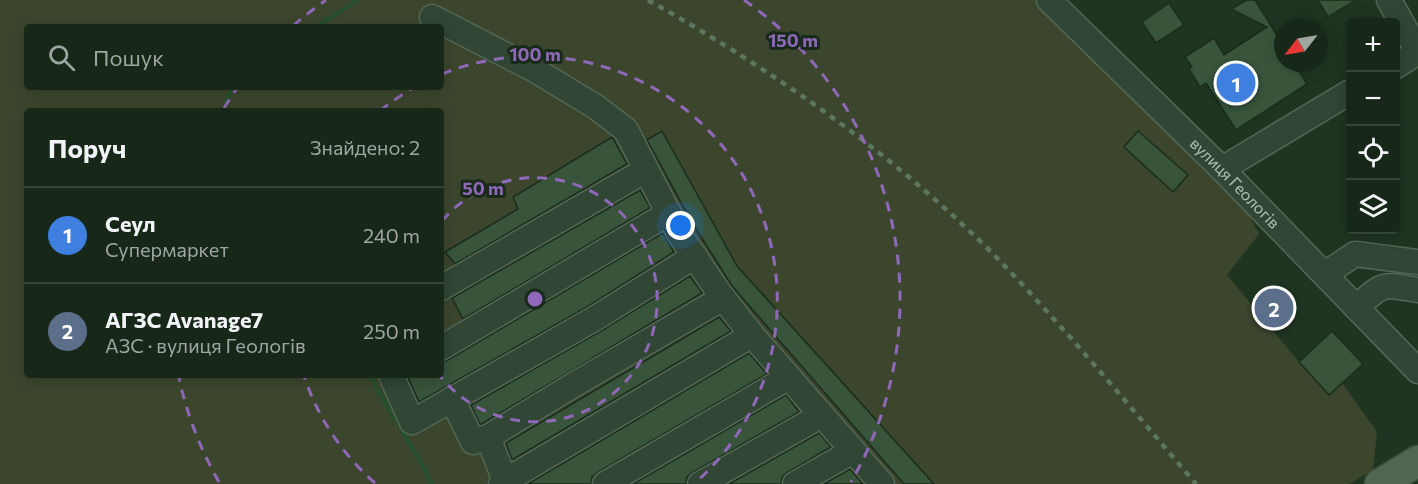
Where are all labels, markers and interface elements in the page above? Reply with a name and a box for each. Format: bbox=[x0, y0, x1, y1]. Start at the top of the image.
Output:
north arrow bbox=[1274, 18, 1328, 72]
map controls bbox=[1346, 18, 1400, 234]
button: + bbox=[1346, 18, 1400, 72]
search box bbox=[24, 24, 444, 90]
text: 150 m bbox=[768, 29, 818, 51]
icon: search bbox=[45, 41, 78, 74]
text: 100 m bbox=[509, 43, 561, 65]
text: Пошук bbox=[93, 44, 164, 71]
pin: 1 bbox=[1216, 60, 1256, 106]
button: − bbox=[1346, 72, 1400, 126]
button: locate bbox=[1346, 126, 1400, 180]
text: Поруч bbox=[48, 132, 126, 163]
street label: вулиця Геологів bbox=[1187, 133, 1284, 232]
text: Знайдено: 2 bbox=[310, 135, 420, 159]
text: 50 m bbox=[462, 177, 504, 199]
button: layers bbox=[1346, 180, 1400, 234]
text: Сеул bbox=[105, 210, 155, 237]
your location bbox=[666, 211, 695, 240]
text: 1 bbox=[63, 223, 72, 247]
text: 240 m bbox=[363, 223, 420, 247]
text: Супермаркет bbox=[105, 237, 229, 261]
pin: 2 bbox=[1254, 286, 1294, 330]
centre of rings bbox=[525, 289, 545, 309]
text: АГЗС Avanage7 bbox=[105, 306, 263, 333]
text: 2 bbox=[62, 319, 73, 343]
text: 250 m bbox=[363, 319, 420, 343]
text: АЗС · вулиця Геологів bbox=[105, 333, 306, 357]

